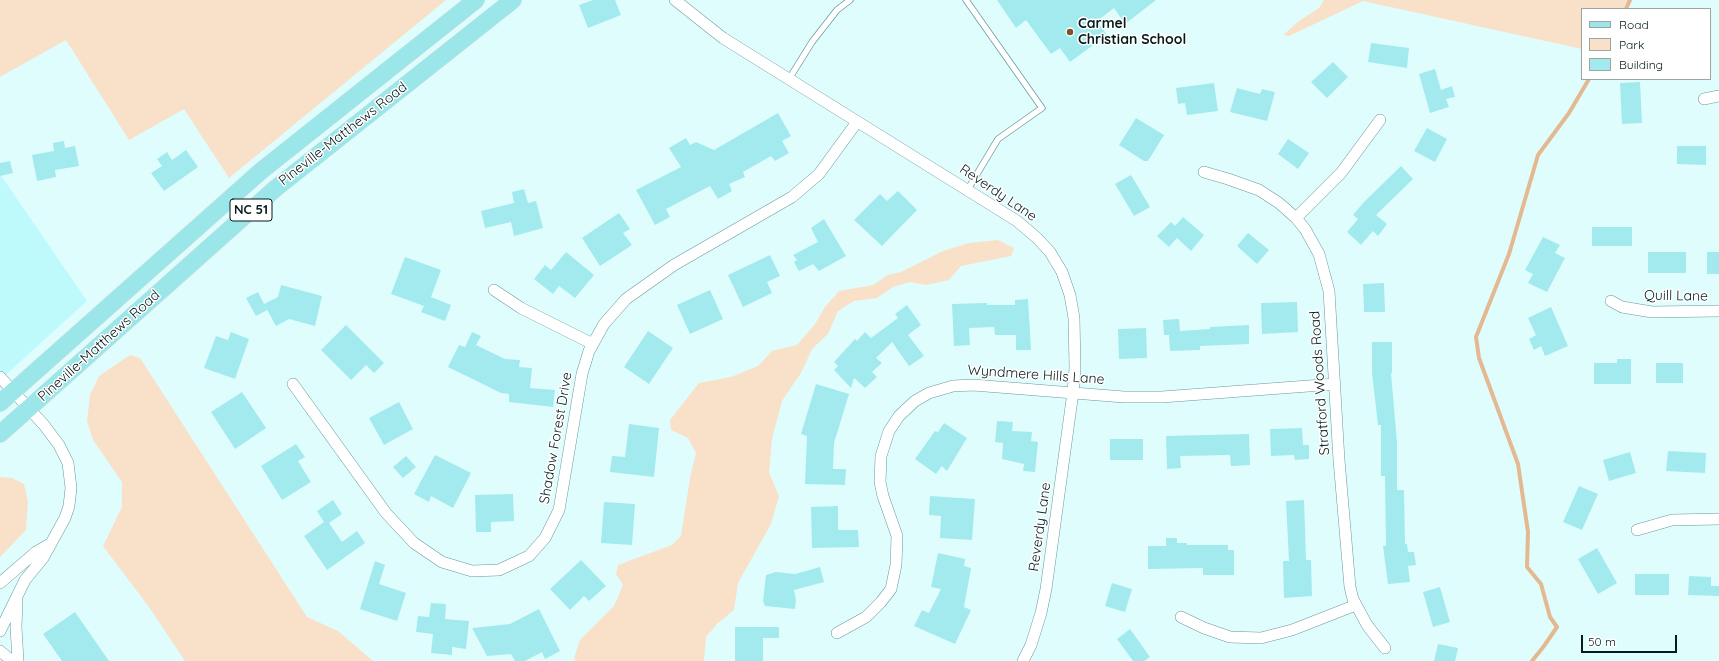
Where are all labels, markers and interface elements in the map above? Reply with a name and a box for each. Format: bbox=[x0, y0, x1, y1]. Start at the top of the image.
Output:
legend bbox=[1581, 8, 1711, 80]
place label: Carmel Christian School bbox=[1078, 16, 1186, 48]
text: Road bbox=[1619, 17, 1649, 32]
marker: Carmel Christian School bbox=[1065, 27, 1075, 37]
text: Park bbox=[1619, 37, 1644, 52]
text: Building bbox=[1619, 57, 1663, 72]
street label: Pineville-Matthews Road bbox=[275, 79, 411, 189]
street label: Reverdy Lane bbox=[956, 161, 1040, 225]
road number: NC 51 bbox=[230, 199, 272, 221]
street label: Pineville-Matthews Road bbox=[35, 287, 163, 405]
street label: Quill Lane bbox=[1644, 287, 1708, 305]
street label: Stratford Woods Road bbox=[1307, 310, 1333, 456]
street label: Wyndmere Hills Lane bbox=[967, 362, 1105, 388]
street label: Shadow Forest Drive bbox=[536, 371, 576, 505]
street label: Reverdy Lane bbox=[1025, 481, 1055, 573]
scale bar bbox=[1583, 627, 1679, 653]
text: 50 m bbox=[1588, 634, 1616, 649]

